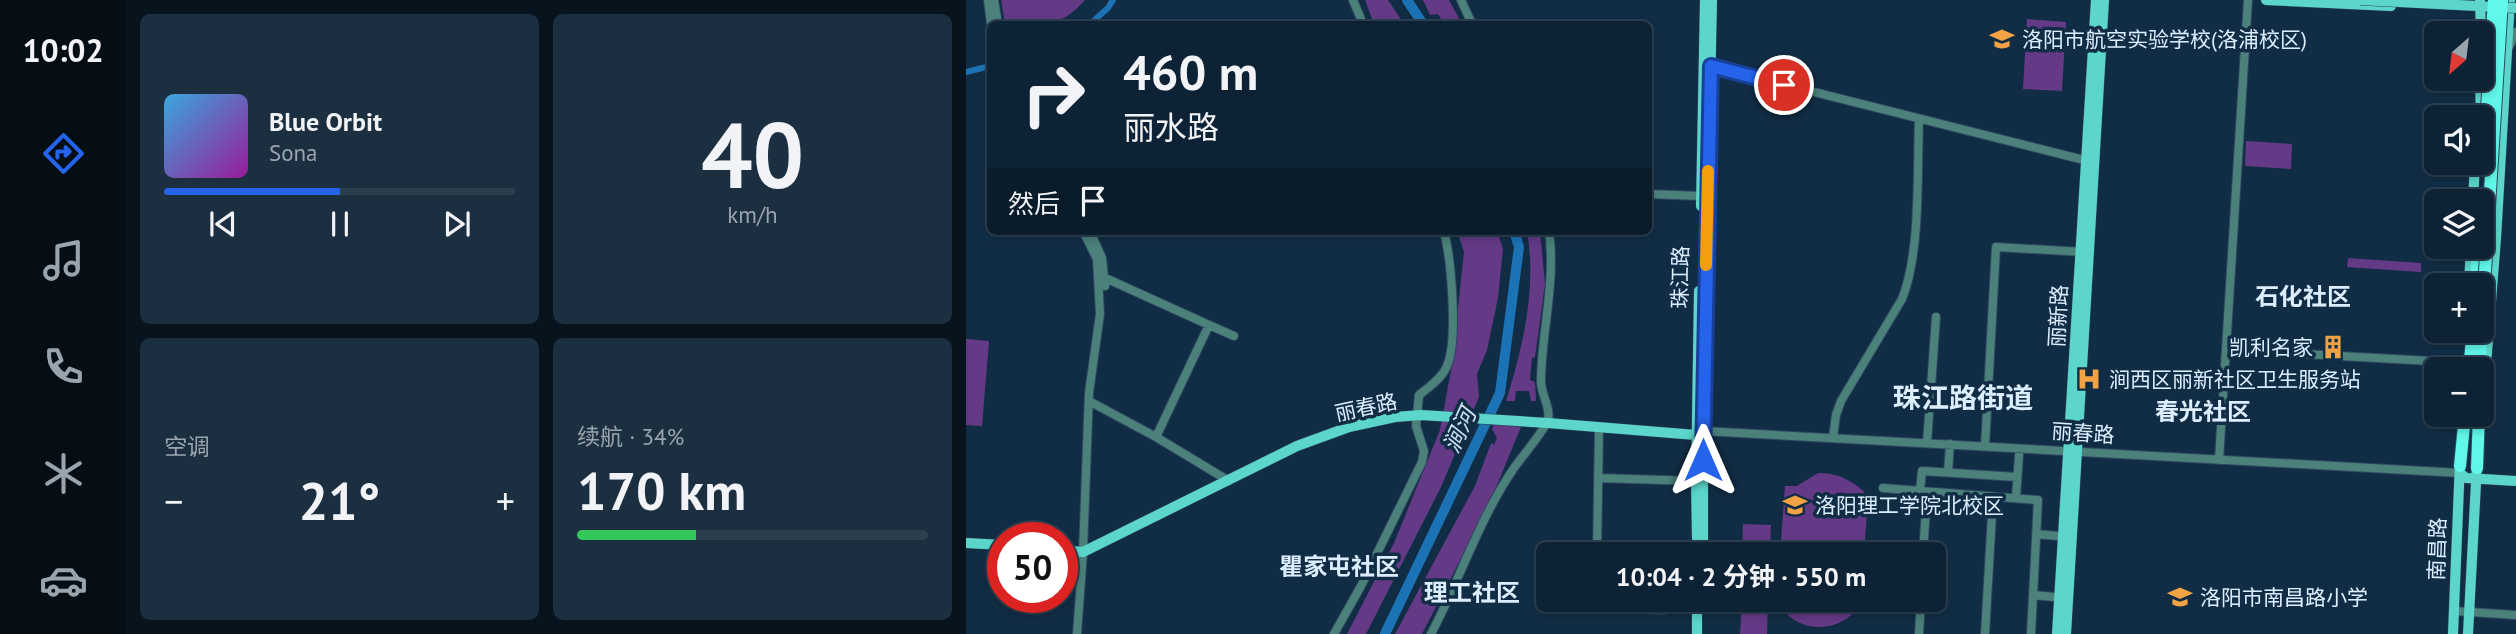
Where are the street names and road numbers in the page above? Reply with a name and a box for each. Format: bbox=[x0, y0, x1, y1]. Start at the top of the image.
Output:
street label: 珠江路 bbox=[1666, 245, 1694, 309]
street label: 丽新路 bbox=[2043, 284, 2073, 348]
street label: 丽春路 bbox=[1332, 387, 1400, 427]
street label: 丽春路 bbox=[2051, 417, 2115, 449]
street label: 南昌路 bbox=[2422, 517, 2452, 581]

